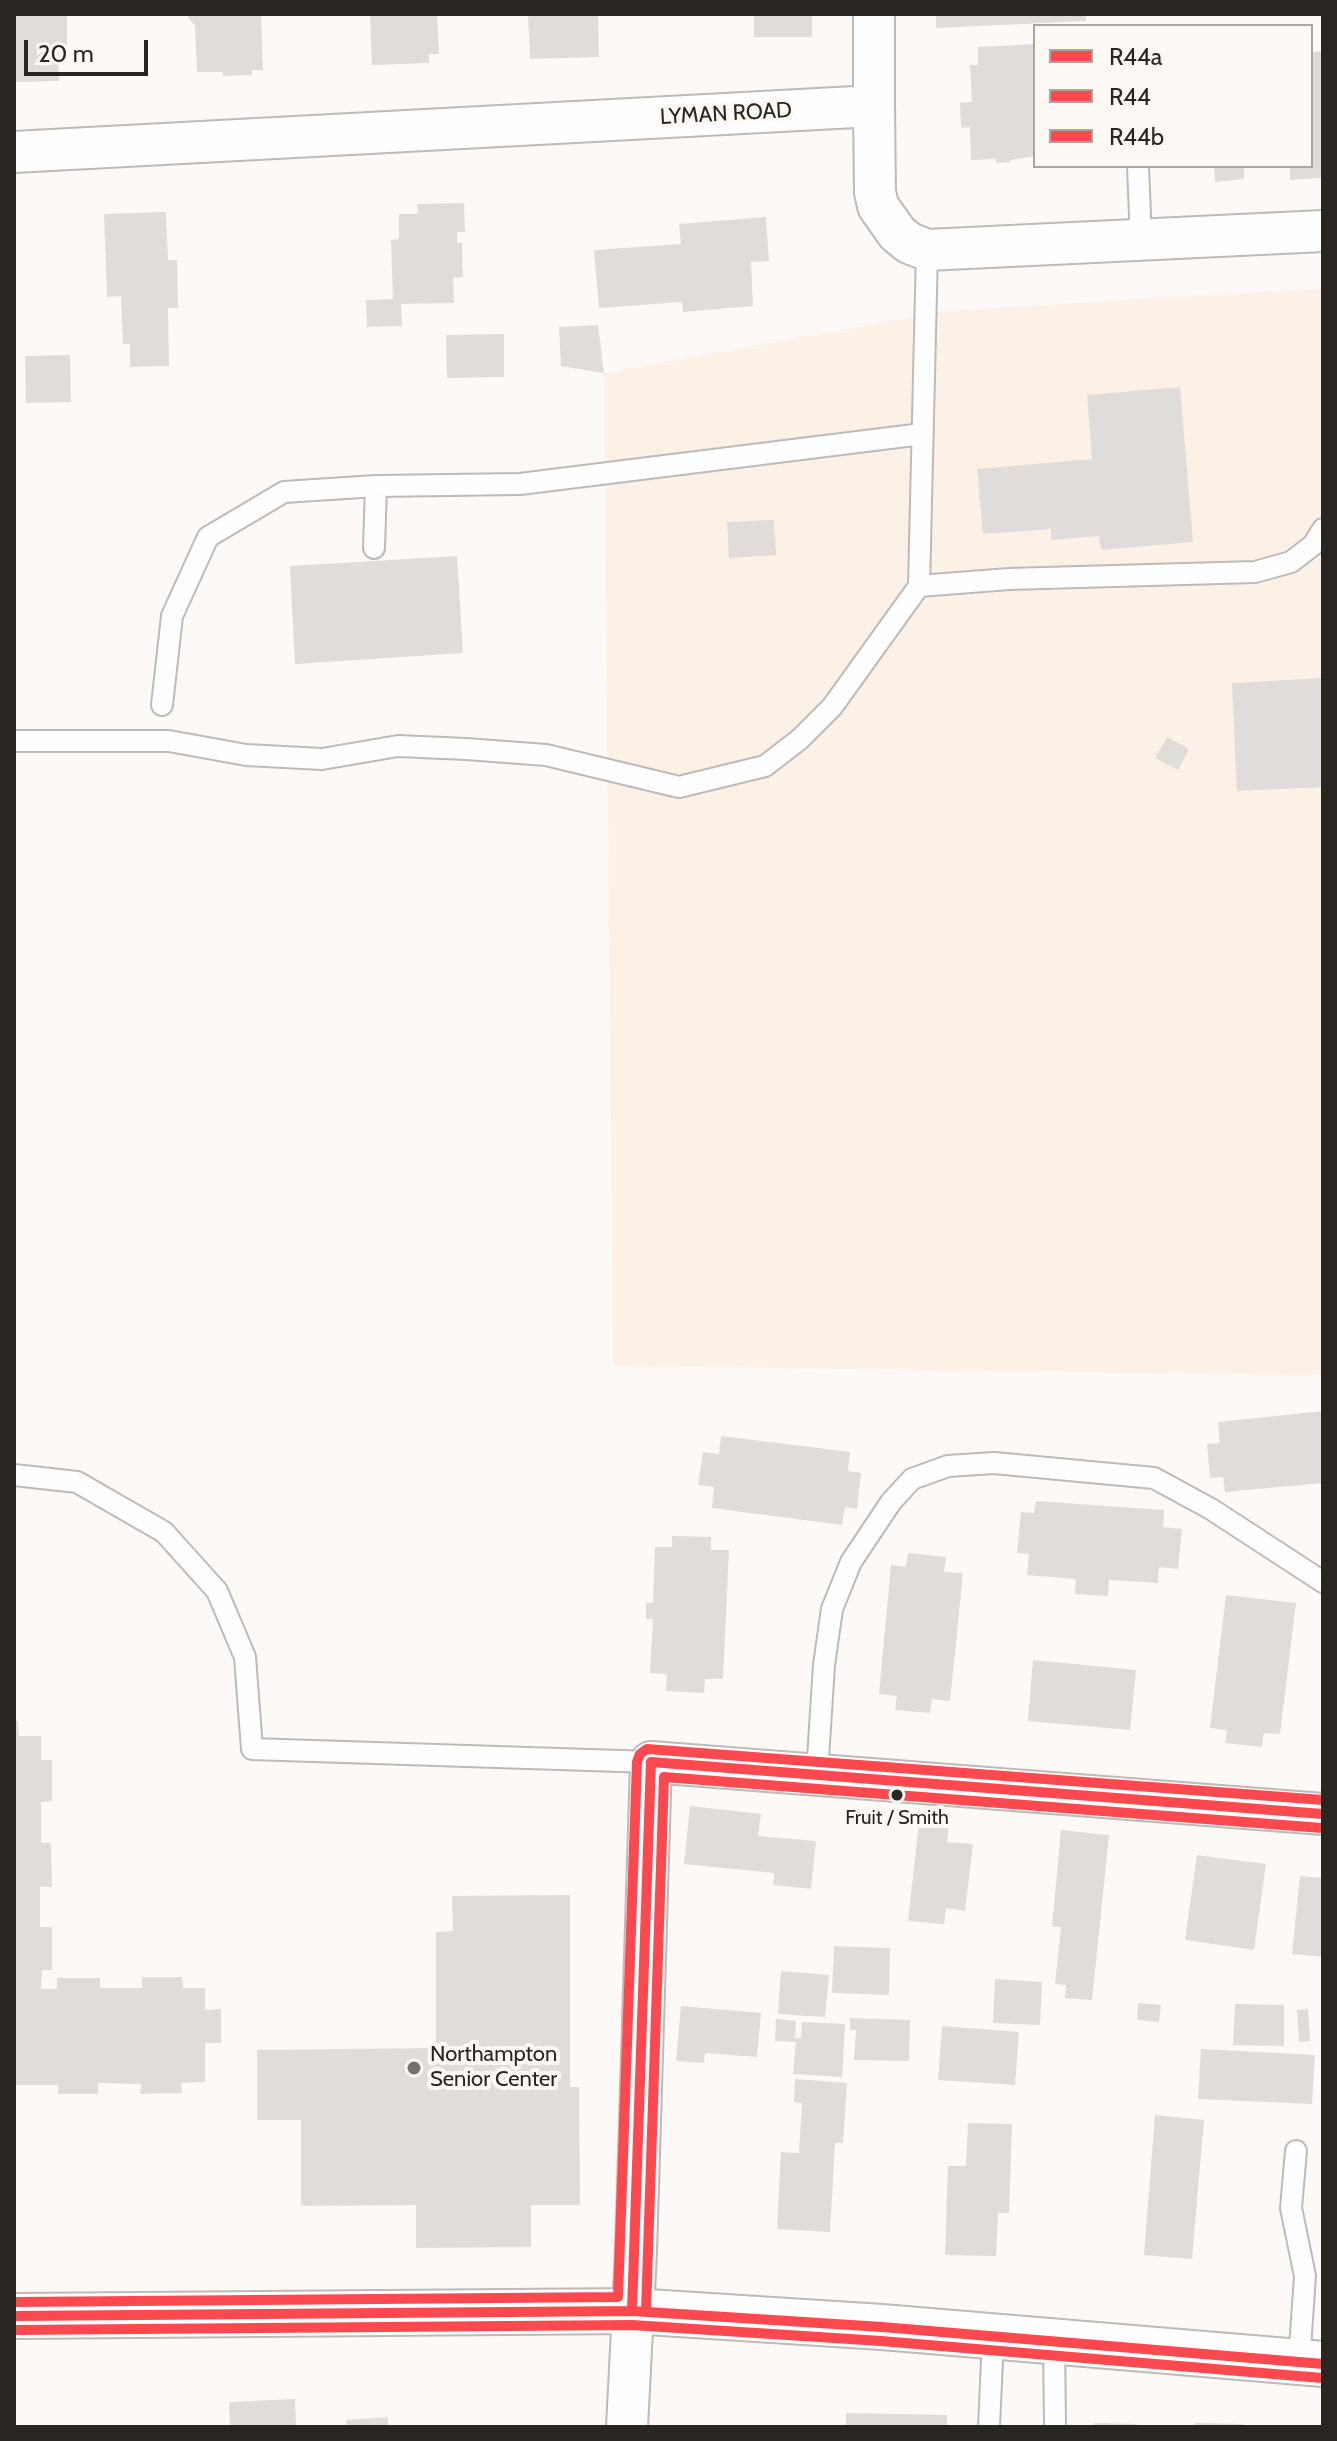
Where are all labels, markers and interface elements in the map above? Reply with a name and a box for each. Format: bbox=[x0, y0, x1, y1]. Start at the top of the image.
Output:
scale bar bbox=[28, 24, 152, 74]
legend bbox=[1033, 24, 1313, 168]
text: 20 m bbox=[38, 39, 94, 68]
text: R44a bbox=[1109, 42, 1162, 71]
text: R44 bbox=[1109, 82, 1151, 111]
street label: LYMAN ROAD bbox=[659, 97, 793, 131]
text: R44b bbox=[1109, 122, 1164, 151]
marker: Fruit / Smith bbox=[889, 1787, 905, 1803]
place label: Fruit / Smith bbox=[845, 1806, 949, 1830]
place label: Northampton Senior Center bbox=[430, 2042, 557, 2094]
marker: Northampton Senior Center bbox=[405, 2059, 423, 2077]

